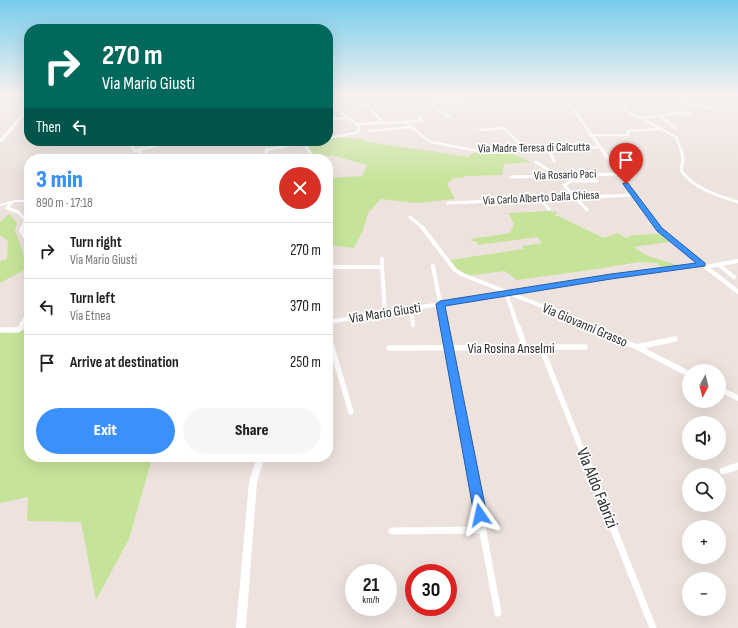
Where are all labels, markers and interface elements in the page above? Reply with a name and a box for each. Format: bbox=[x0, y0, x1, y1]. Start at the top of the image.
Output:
text: 270 m bbox=[102, 39, 163, 72]
icon: right bbox=[36, 40, 88, 92]
text: Via Mario Giusti bbox=[102, 73, 195, 94]
icon: left bbox=[69, 116, 91, 138]
text: Then bbox=[36, 118, 61, 137]
street label: Via Madre Teresa di Calcutta bbox=[478, 140, 590, 156]
pin bbox=[609, 143, 643, 184]
icon: arrive bbox=[615, 149, 637, 171]
text: 3 min bbox=[36, 165, 83, 194]
street label: Via Rosario Paci bbox=[533, 166, 597, 184]
button: close bbox=[279, 167, 321, 209]
street label: Via Carlo Alberto Dalla Chiesa bbox=[482, 187, 600, 209]
text: 890 m · 17:18 bbox=[36, 195, 93, 211]
text: Turn right bbox=[70, 233, 122, 252]
icon: right bbox=[36, 240, 58, 262]
text: 270 m bbox=[290, 241, 321, 260]
text: Via Mario Giusti bbox=[70, 252, 137, 268]
text: Turn left bbox=[70, 289, 115, 308]
icon: left bbox=[36, 296, 58, 318]
text: 370 m bbox=[290, 297, 321, 316]
street label: Via Mario Giusti bbox=[348, 299, 422, 327]
street label: Via Giovanni Grasso bbox=[540, 299, 630, 351]
text: Via Etnea bbox=[70, 308, 111, 324]
street label: Via Rosina Anselmi bbox=[468, 340, 554, 357]
icon: arrive bbox=[36, 352, 58, 374]
text: Arrive at destination bbox=[70, 353, 179, 372]
text: 250 m bbox=[290, 353, 321, 372]
north arrow bbox=[682, 364, 726, 408]
map controls bbox=[682, 364, 726, 616]
button: Exit bbox=[36, 408, 175, 454]
button: Share bbox=[183, 408, 321, 454]
button: sound bbox=[682, 416, 726, 460]
street label: Via Aldo Fabrizi bbox=[572, 445, 622, 531]
button: search bbox=[682, 468, 726, 512]
position arrow bbox=[459, 494, 501, 536]
button: + bbox=[682, 520, 726, 564]
speed limit sign: 30 bbox=[405, 564, 457, 616]
button: − bbox=[682, 572, 726, 616]
text: 21 bbox=[363, 573, 379, 597]
text: km/h bbox=[362, 594, 380, 606]

